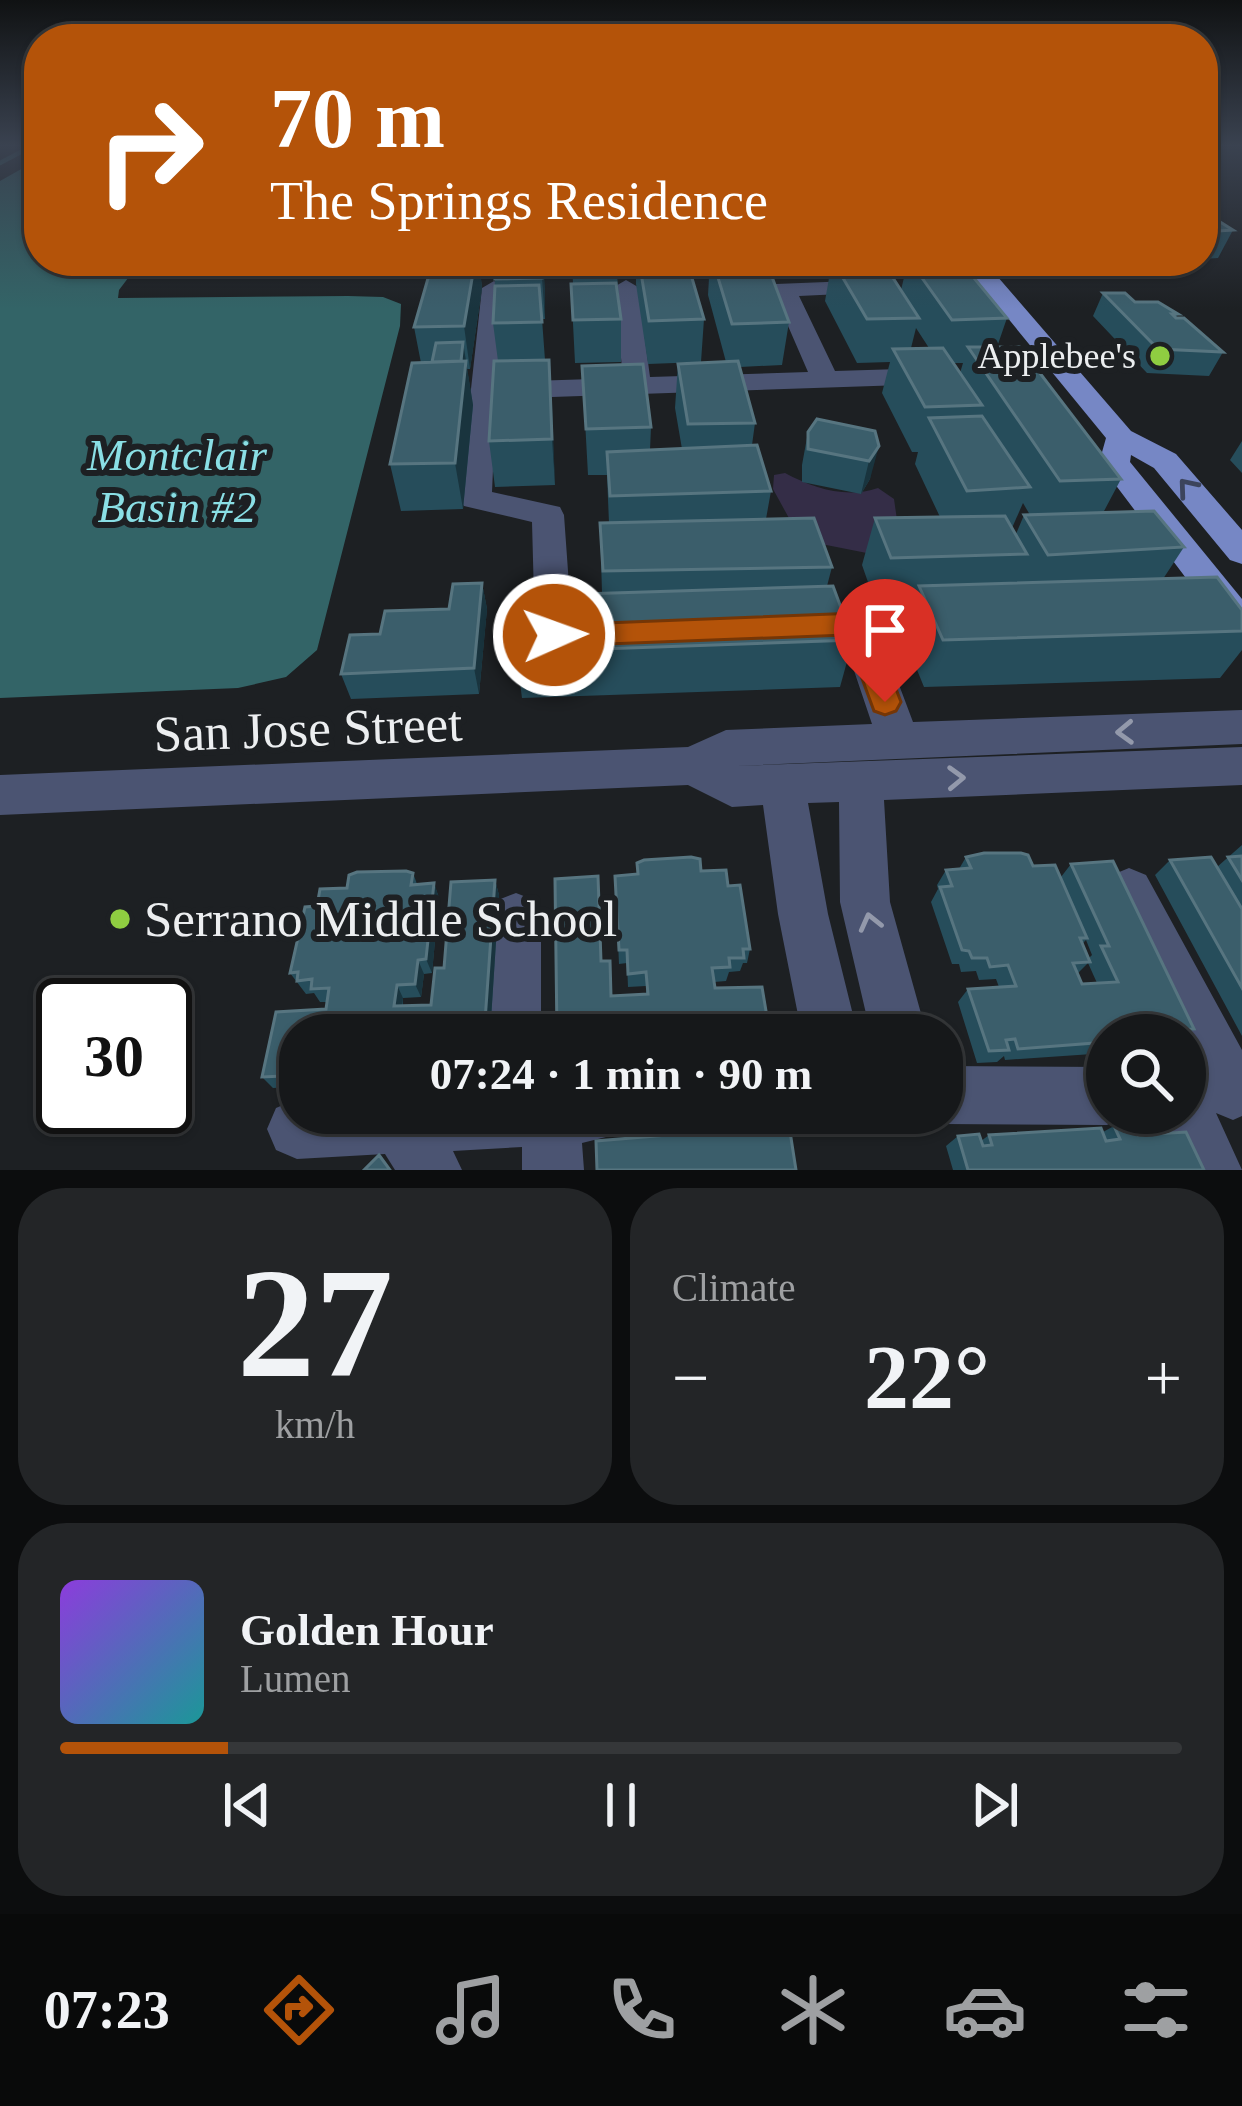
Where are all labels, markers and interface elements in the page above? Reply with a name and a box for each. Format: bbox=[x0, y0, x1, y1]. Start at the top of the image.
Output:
icon: right bbox=[72, 72, 228, 228]
text: 70 m bbox=[270, 72, 445, 165]
text: The Springs Residence bbox=[270, 171, 768, 231]
place label: Applebee's bbox=[978, 336, 1136, 376]
marker: Applebee's bbox=[1147, 343, 1173, 369]
water label: Montclair Basin #2 bbox=[86, 430, 267, 532]
one-way arrow bbox=[1180, 479, 1202, 501]
position arrow bbox=[491, 572, 617, 698]
pin bbox=[834, 579, 936, 702]
icon: arrive bbox=[852, 597, 918, 663]
street label: San Jose Street bbox=[153, 696, 463, 762]
one-way arrow bbox=[1115, 719, 1134, 745]
one-way arrow bbox=[947, 765, 966, 791]
place label: Serrano Middle School bbox=[144, 891, 617, 947]
marker: Serrano Middle School bbox=[107, 906, 133, 932]
one-way arrow bbox=[859, 912, 884, 932]
speed limit sign: 30 bbox=[36, 978, 192, 1134]
map controls bbox=[1086, 1014, 1206, 1134]
button: search bbox=[1086, 1014, 1206, 1134]
text: 07:24 · 1 min · 90 m bbox=[430, 1049, 812, 1099]
text: 27 bbox=[237, 1237, 393, 1410]
text: Climate bbox=[672, 1266, 795, 1309]
text: 22° bbox=[864, 1328, 990, 1427]
text: − bbox=[672, 1341, 709, 1414]
text: + bbox=[1145, 1341, 1182, 1414]
text: km/h bbox=[275, 1403, 355, 1446]
text: Golden Hour bbox=[240, 1605, 494, 1655]
text: Lumen bbox=[240, 1657, 350, 1700]
icon: previous bbox=[214, 1772, 280, 1838]
icon: pause bbox=[588, 1772, 654, 1838]
icon: next bbox=[962, 1772, 1028, 1838]
icon: directions bbox=[257, 1968, 341, 2052]
icon: music bbox=[429, 1968, 513, 2052]
icon: phone bbox=[600, 1968, 684, 2052]
icon: climate bbox=[771, 1968, 855, 2052]
icon: car bbox=[943, 1968, 1027, 2052]
icon: filters bbox=[1114, 1968, 1198, 2052]
text: 07:23 bbox=[44, 1980, 170, 2040]

